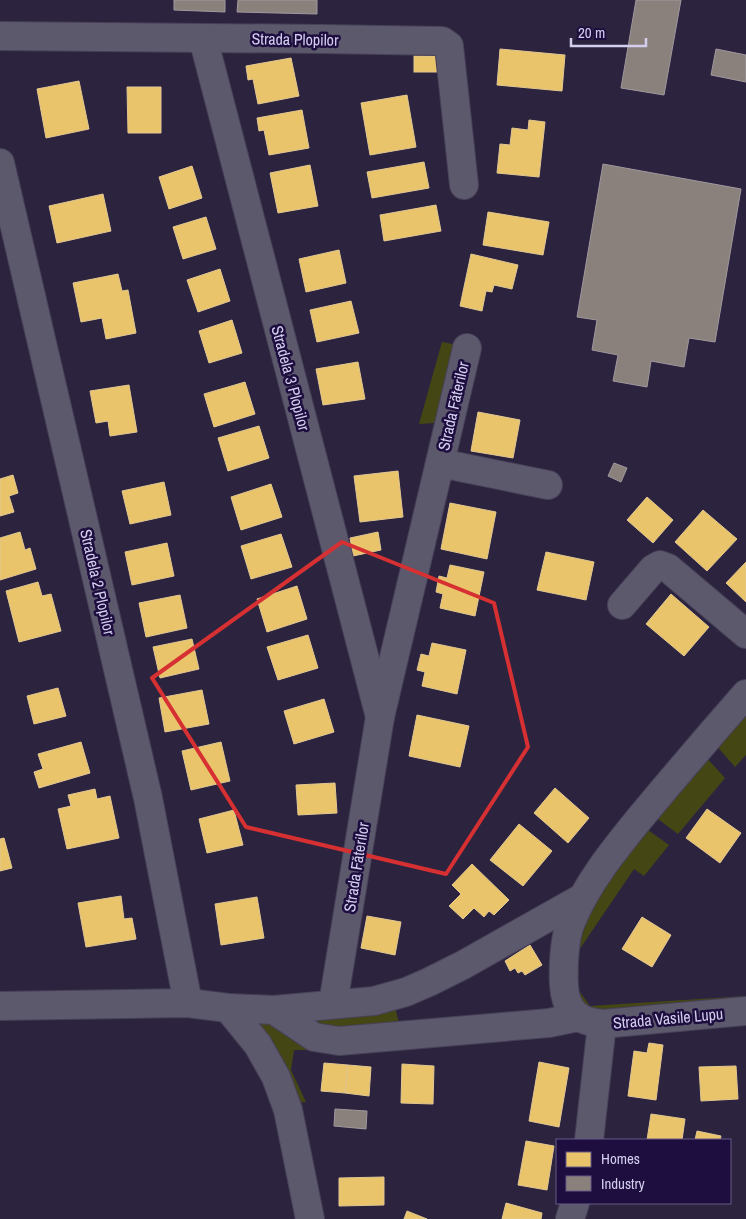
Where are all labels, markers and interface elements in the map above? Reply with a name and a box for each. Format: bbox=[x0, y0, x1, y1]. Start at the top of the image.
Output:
scale bar bbox=[571, 15, 646, 47]
text: 20 m bbox=[578, 22, 605, 43]
street label: Strada Plopilor bbox=[251, 27, 339, 51]
street label: Stradela 3 Plopilor bbox=[266, 323, 316, 434]
street label: Strada Făterilor bbox=[432, 359, 474, 453]
street label: Stradela 2 Plopilor bbox=[75, 527, 121, 638]
street label: Strada Făterilor bbox=[338, 820, 374, 913]
street label: Strada Vasile Lupu bbox=[612, 1002, 724, 1034]
legend bbox=[556, 1139, 731, 1204]
text: Homes bbox=[601, 1148, 640, 1169]
text: Industry bbox=[601, 1173, 646, 1194]

